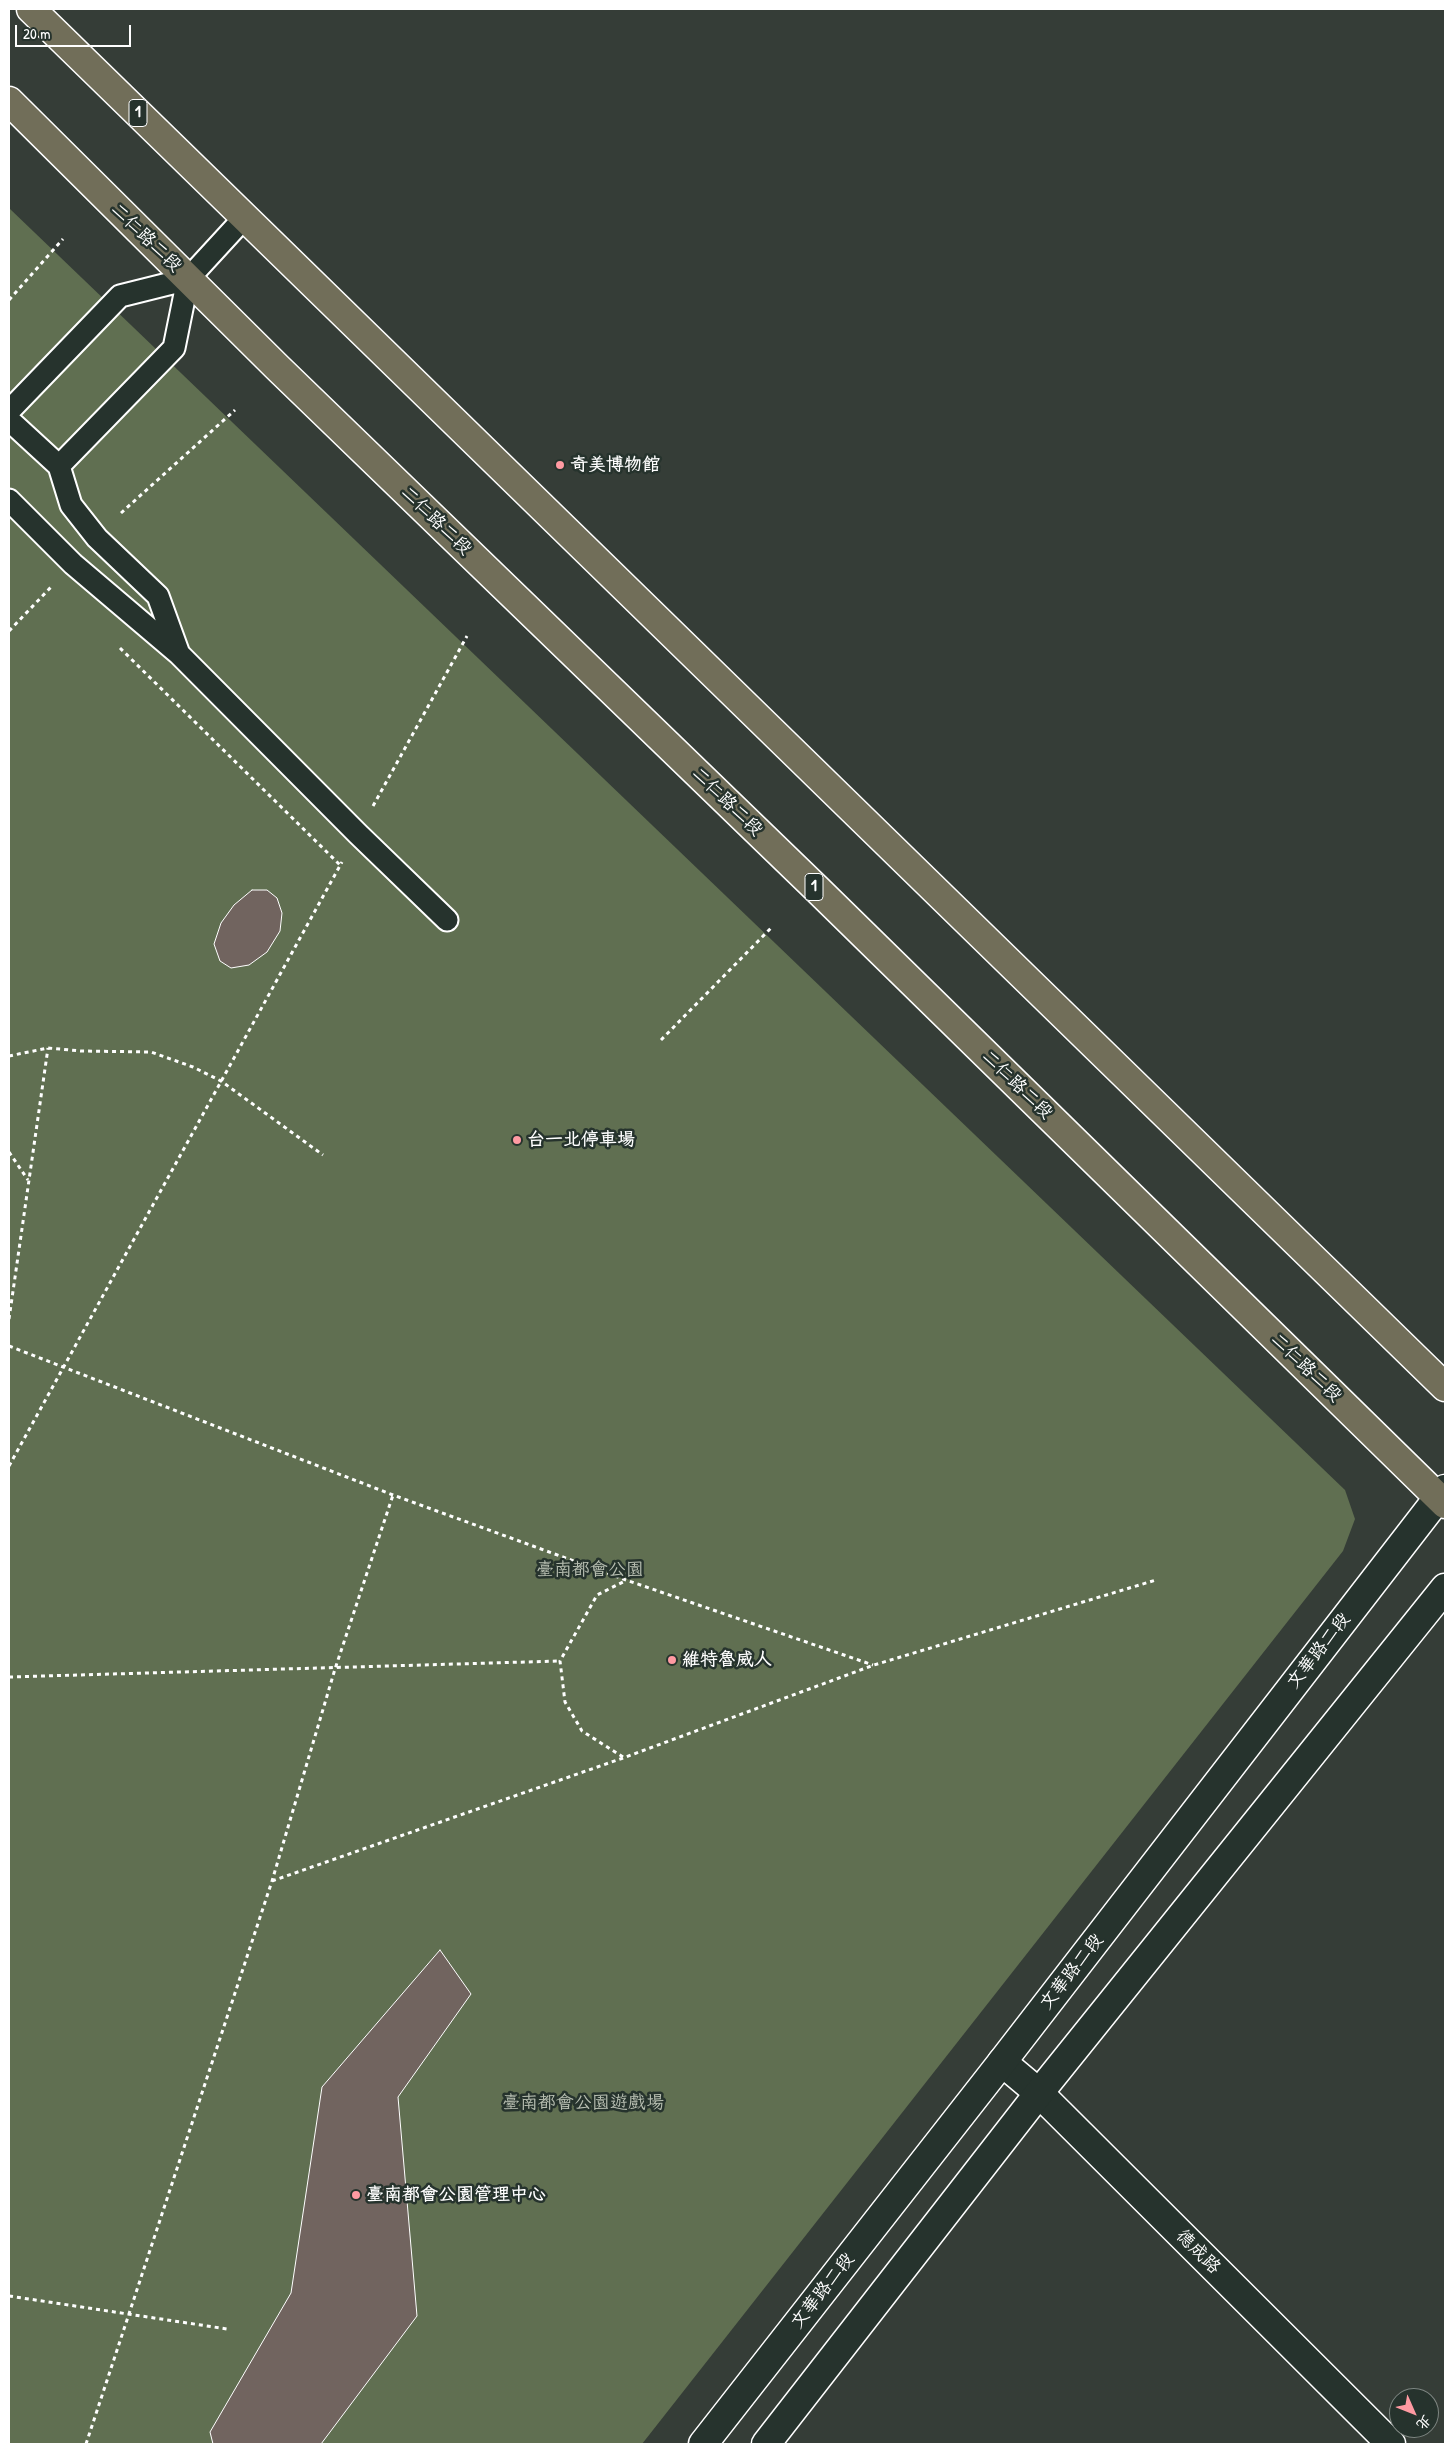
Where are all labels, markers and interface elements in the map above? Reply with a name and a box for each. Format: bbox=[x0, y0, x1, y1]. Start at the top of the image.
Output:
scale bar bbox=[18, 15, 134, 47]
text: 20 m bbox=[23, 23, 50, 44]
road number: 1 bbox=[129, 100, 147, 126]
street label: 二仁路二段 bbox=[106, 199, 186, 277]
place label: 奇美博物館 bbox=[570, 454, 660, 476]
marker: 奇美博物館 bbox=[554, 459, 566, 471]
street label: 二仁路二段 bbox=[396, 482, 476, 560]
street label: 二仁路二段 bbox=[687, 763, 767, 841]
road number: 1 bbox=[805, 874, 823, 900]
street label: 二仁路二段 bbox=[977, 1046, 1057, 1124]
place label: 台一北停車場 bbox=[527, 1129, 635, 1151]
marker: 台一北停車場 bbox=[511, 1134, 523, 1146]
street label: 二仁路二段 bbox=[1266, 1329, 1346, 1407]
park label: 臺南都會公園 bbox=[536, 1559, 644, 1581]
street label: 文華路二段 bbox=[1283, 1609, 1355, 1693]
place label: 維特魯威人 bbox=[682, 1649, 772, 1671]
marker: 維特魯威人 bbox=[666, 1654, 678, 1666]
street label: 文華路二段 bbox=[1036, 1930, 1108, 2014]
park label: 臺南都會公園遊戲場 bbox=[502, 2092, 664, 2114]
place label: 臺南都會公園管理中心 bbox=[366, 2184, 546, 2206]
marker: 臺南都會公園管理中心 bbox=[350, 2189, 362, 2201]
street label: 德成路 bbox=[1171, 2225, 1225, 2279]
street label: 文華路二段 bbox=[787, 2249, 859, 2333]
north arrow bbox=[1389, 2388, 1439, 2438]
text: 北 bbox=[1413, 2411, 1436, 2435]

